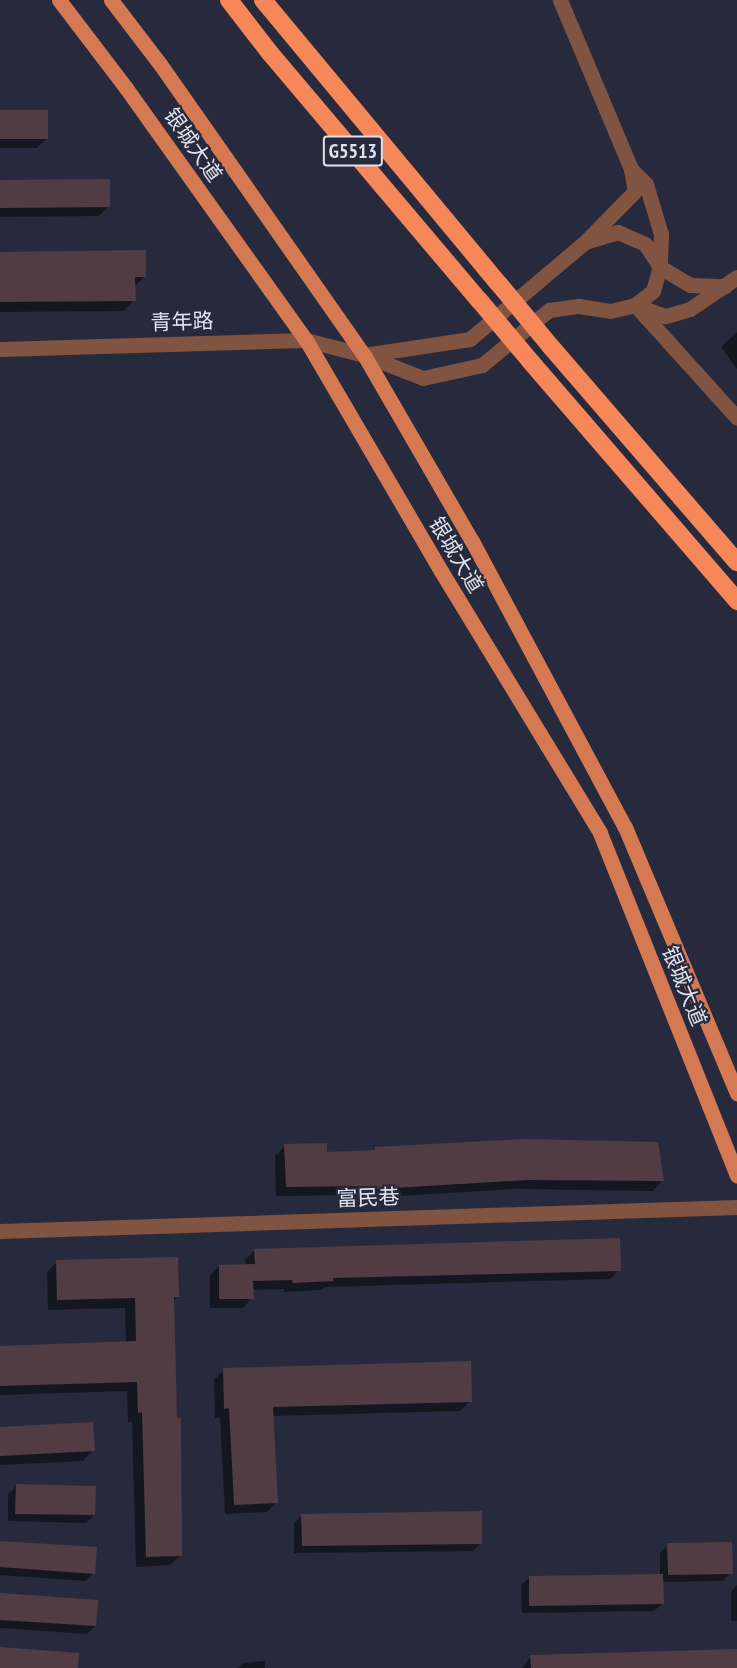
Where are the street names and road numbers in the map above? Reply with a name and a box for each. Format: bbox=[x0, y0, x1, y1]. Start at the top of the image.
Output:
street label: 银城大道 bbox=[159, 103, 227, 187]
road number: G5513 bbox=[322, 134, 385, 168]
street label: 青年路 bbox=[150, 308, 214, 336]
street label: 银城大道 bbox=[424, 513, 488, 597]
street label: 银城大道 bbox=[657, 942, 711, 1030]
street label: 富民巷 bbox=[336, 1184, 400, 1212]

